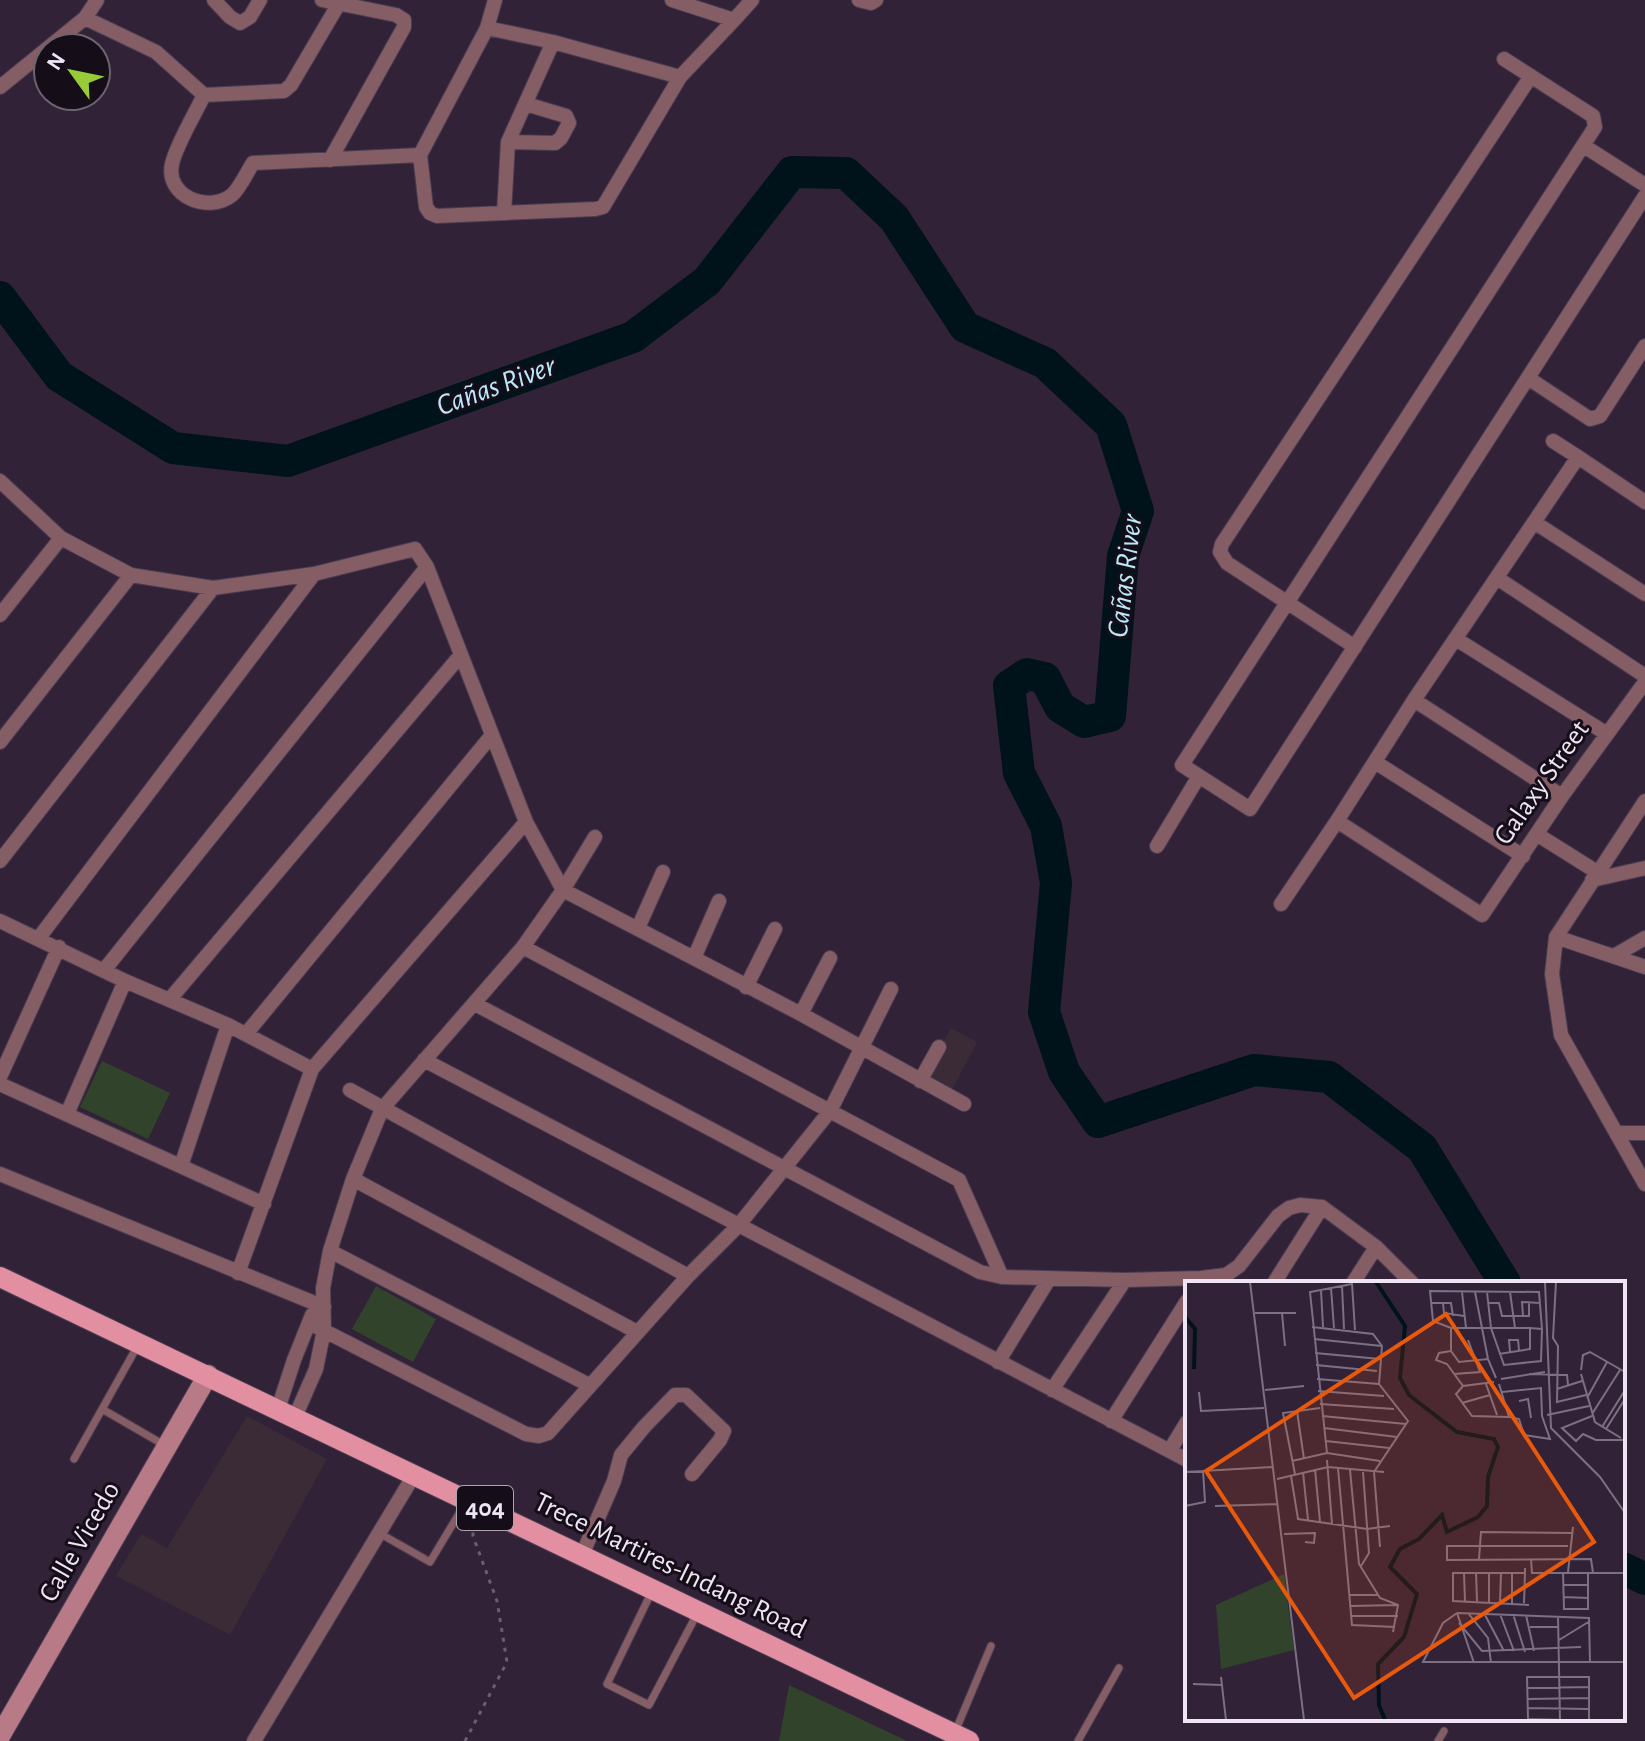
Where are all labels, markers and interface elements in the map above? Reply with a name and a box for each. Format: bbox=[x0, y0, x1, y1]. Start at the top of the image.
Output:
north arrow bbox=[32, 32, 112, 112]
text: N bbox=[43, 49, 69, 74]
water label: Cañas River bbox=[433, 350, 561, 421]
water label: Cañas River bbox=[1103, 511, 1148, 639]
street label: Galaxy Street bbox=[1489, 716, 1595, 850]
inset map bbox=[1185, 1281, 1625, 1721]
street label: Calle Vicedo bbox=[35, 1477, 125, 1607]
road number: 404 bbox=[457, 1486, 513, 1530]
street label: Trece Martires-Indang Road bbox=[530, 1488, 810, 1644]

